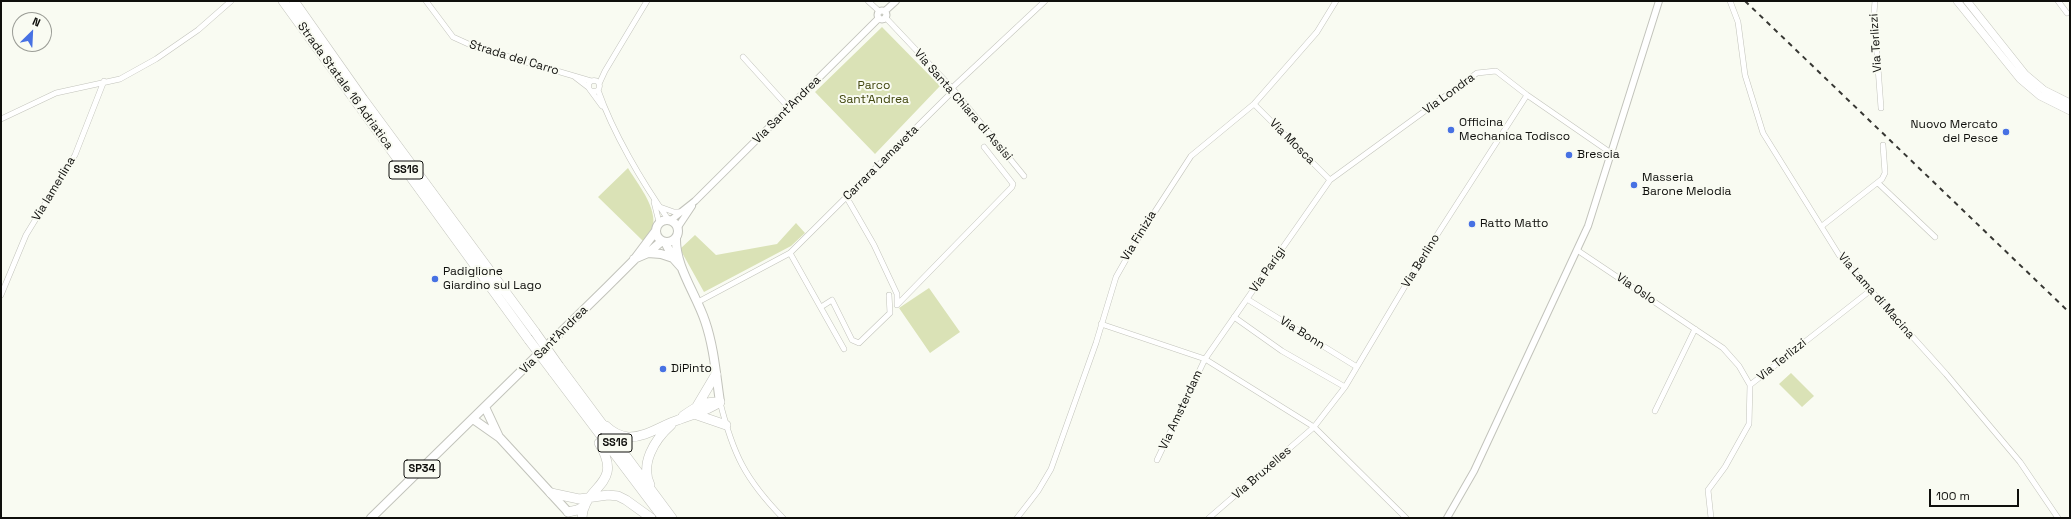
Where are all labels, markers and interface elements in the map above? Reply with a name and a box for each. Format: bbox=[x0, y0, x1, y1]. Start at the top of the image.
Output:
north arrow bbox=[12, 12, 52, 52]
street label: Via Terlizzi bbox=[1867, 13, 1885, 73]
text: N bbox=[30, 14, 43, 30]
street label: Strada Statale 16 Adriatica bbox=[294, 20, 396, 152]
street label: Strada del Carro bbox=[467, 37, 561, 79]
street label: Via Santa Chiara di Assisi bbox=[911, 46, 1015, 164]
street label: Via Londra bbox=[1420, 70, 1478, 118]
street label: Via Sant'Andrea bbox=[750, 73, 824, 147]
park label: Parco Sant'Andrea bbox=[839, 79, 909, 107]
street label: Via Mosca bbox=[1266, 116, 1318, 168]
place label: Officina Mechanica Todisco bbox=[1459, 116, 1570, 144]
place label: Nuovo Mercato del Pesce bbox=[1911, 118, 1998, 146]
street label: Carrara Lamaveta bbox=[840, 122, 922, 204]
marker: Officina Mechanica Todisco bbox=[1446, 125, 1456, 135]
marker: Nuovo Mercato del Pesce bbox=[2001, 127, 2011, 137]
place label: Brescia bbox=[1577, 148, 1620, 162]
marker: Brescia bbox=[1564, 150, 1574, 160]
street label: Via lamerlina bbox=[29, 154, 79, 224]
road number: SS16 bbox=[389, 161, 423, 179]
place label: Masseria Barone Melodia bbox=[1642, 171, 1732, 199]
marker: Masseria Barone Melodia bbox=[1629, 180, 1639, 190]
street label: Via Finizia bbox=[1118, 208, 1160, 264]
place label: Ratto Matto bbox=[1480, 217, 1548, 231]
marker: Ratto Matto bbox=[1467, 219, 1477, 229]
street label: Via Berlino bbox=[1399, 232, 1443, 290]
street label: Via Parigi bbox=[1247, 244, 1289, 296]
street label: Via Lama di Macina bbox=[1835, 250, 1917, 342]
place label: Padiglione Giardino sul Lago bbox=[443, 265, 542, 293]
street label: Via Oslo bbox=[1613, 270, 1659, 308]
marker: Padiglione Giardino sul Lago bbox=[430, 274, 440, 284]
street label: Via Sant'Andrea bbox=[517, 303, 591, 377]
street label: Via Bonn bbox=[1277, 314, 1327, 352]
street label: Via Terlizzi bbox=[1754, 336, 1810, 384]
place label: DiPinto bbox=[671, 362, 712, 376]
marker: DiPinto bbox=[658, 364, 668, 374]
street label: Via Amsterdam bbox=[1156, 368, 1206, 452]
road number: SS16 bbox=[598, 434, 632, 452]
street label: Via Bruxelles bbox=[1230, 444, 1294, 502]
road number: SP34 bbox=[404, 460, 440, 478]
scale bar bbox=[1931, 481, 2021, 507]
text: 100 m bbox=[1936, 488, 1970, 504]

